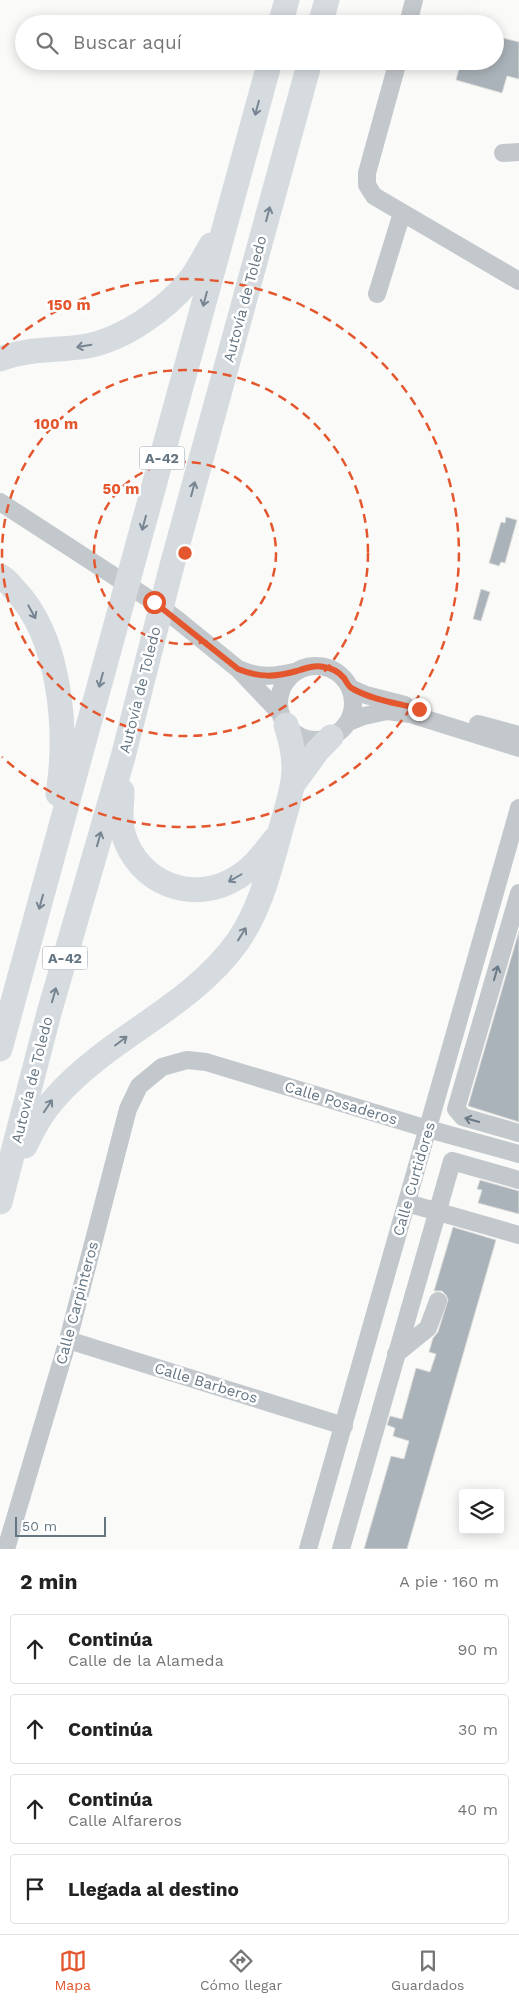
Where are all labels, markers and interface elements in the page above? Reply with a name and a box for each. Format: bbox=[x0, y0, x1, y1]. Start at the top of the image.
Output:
search box bbox=[15, 15, 504, 70]
icon: search bbox=[33, 29, 61, 57]
text: Buscar aquí bbox=[73, 31, 182, 54]
one-way arrow bbox=[252, 100, 261, 116]
one-way arrow bbox=[264, 206, 274, 222]
street label: Autovía de Toledo bbox=[219, 234, 271, 364]
one-way arrow bbox=[200, 290, 209, 306]
text: 150 m bbox=[47, 296, 91, 314]
one-way arrow bbox=[77, 341, 93, 351]
text: 100 m bbox=[34, 415, 78, 433]
road number: A-42 bbox=[140, 446, 184, 469]
text: 50 m bbox=[103, 480, 139, 498]
one-way arrow bbox=[189, 481, 198, 497]
one-way arrow bbox=[139, 515, 148, 531]
centre of rings bbox=[176, 544, 194, 562]
route start bbox=[143, 591, 166, 614]
one-way arrow bbox=[28, 604, 37, 619]
street label: Autovía de Toledo bbox=[116, 625, 164, 755]
one-way arrow bbox=[96, 671, 106, 687]
route end bbox=[408, 698, 431, 721]
one-way arrow bbox=[95, 831, 105, 847]
one-way arrow bbox=[228, 873, 243, 883]
one-way arrow bbox=[35, 894, 45, 910]
one-way arrow bbox=[238, 928, 248, 942]
road number: A-42 bbox=[42, 946, 88, 970]
one-way arrow bbox=[491, 965, 501, 981]
one-way arrow bbox=[50, 987, 60, 1003]
street label: Autovía de Toledo bbox=[8, 1015, 56, 1145]
one-way arrow bbox=[114, 1036, 128, 1046]
street label: Calle Posaderos bbox=[282, 1077, 400, 1129]
one-way arrow bbox=[43, 1099, 54, 1113]
one-way arrow bbox=[465, 1115, 481, 1124]
street label: Calle Curtidores bbox=[389, 1120, 439, 1238]
street label: Calle Carpinteros bbox=[52, 1239, 102, 1367]
street label: Calle Barberos bbox=[152, 1359, 260, 1407]
map controls bbox=[459, 1489, 504, 1534]
button: layers bbox=[459, 1489, 504, 1534]
scale bar bbox=[15, 1514, 106, 1537]
text: 50 m bbox=[22, 1518, 57, 1534]
text: 2 min bbox=[20, 1569, 77, 1594]
text: A pie · 160 m bbox=[399, 1572, 499, 1591]
text: Continúa bbox=[68, 1628, 152, 1651]
icon: ahead bbox=[21, 1635, 49, 1663]
text: 90 m bbox=[457, 1640, 498, 1659]
text: Calle de la Alameda bbox=[68, 1651, 224, 1670]
icon: ahead bbox=[21, 1715, 49, 1743]
text: Continúa bbox=[68, 1718, 152, 1741]
text: 30 m bbox=[458, 1720, 498, 1739]
text: Continúa bbox=[68, 1788, 152, 1811]
icon: ahead bbox=[21, 1795, 49, 1823]
text: 40 m bbox=[458, 1800, 498, 1819]
text: Calle Alfareros bbox=[68, 1811, 182, 1830]
icon: arrive bbox=[21, 1875, 49, 1903]
text: Llegada al destino bbox=[68, 1878, 239, 1901]
tab: Mapa bbox=[54, 1947, 91, 1993]
tab: Cómo llegar bbox=[200, 1947, 282, 1993]
tab: Guardados bbox=[391, 1947, 465, 1993]

